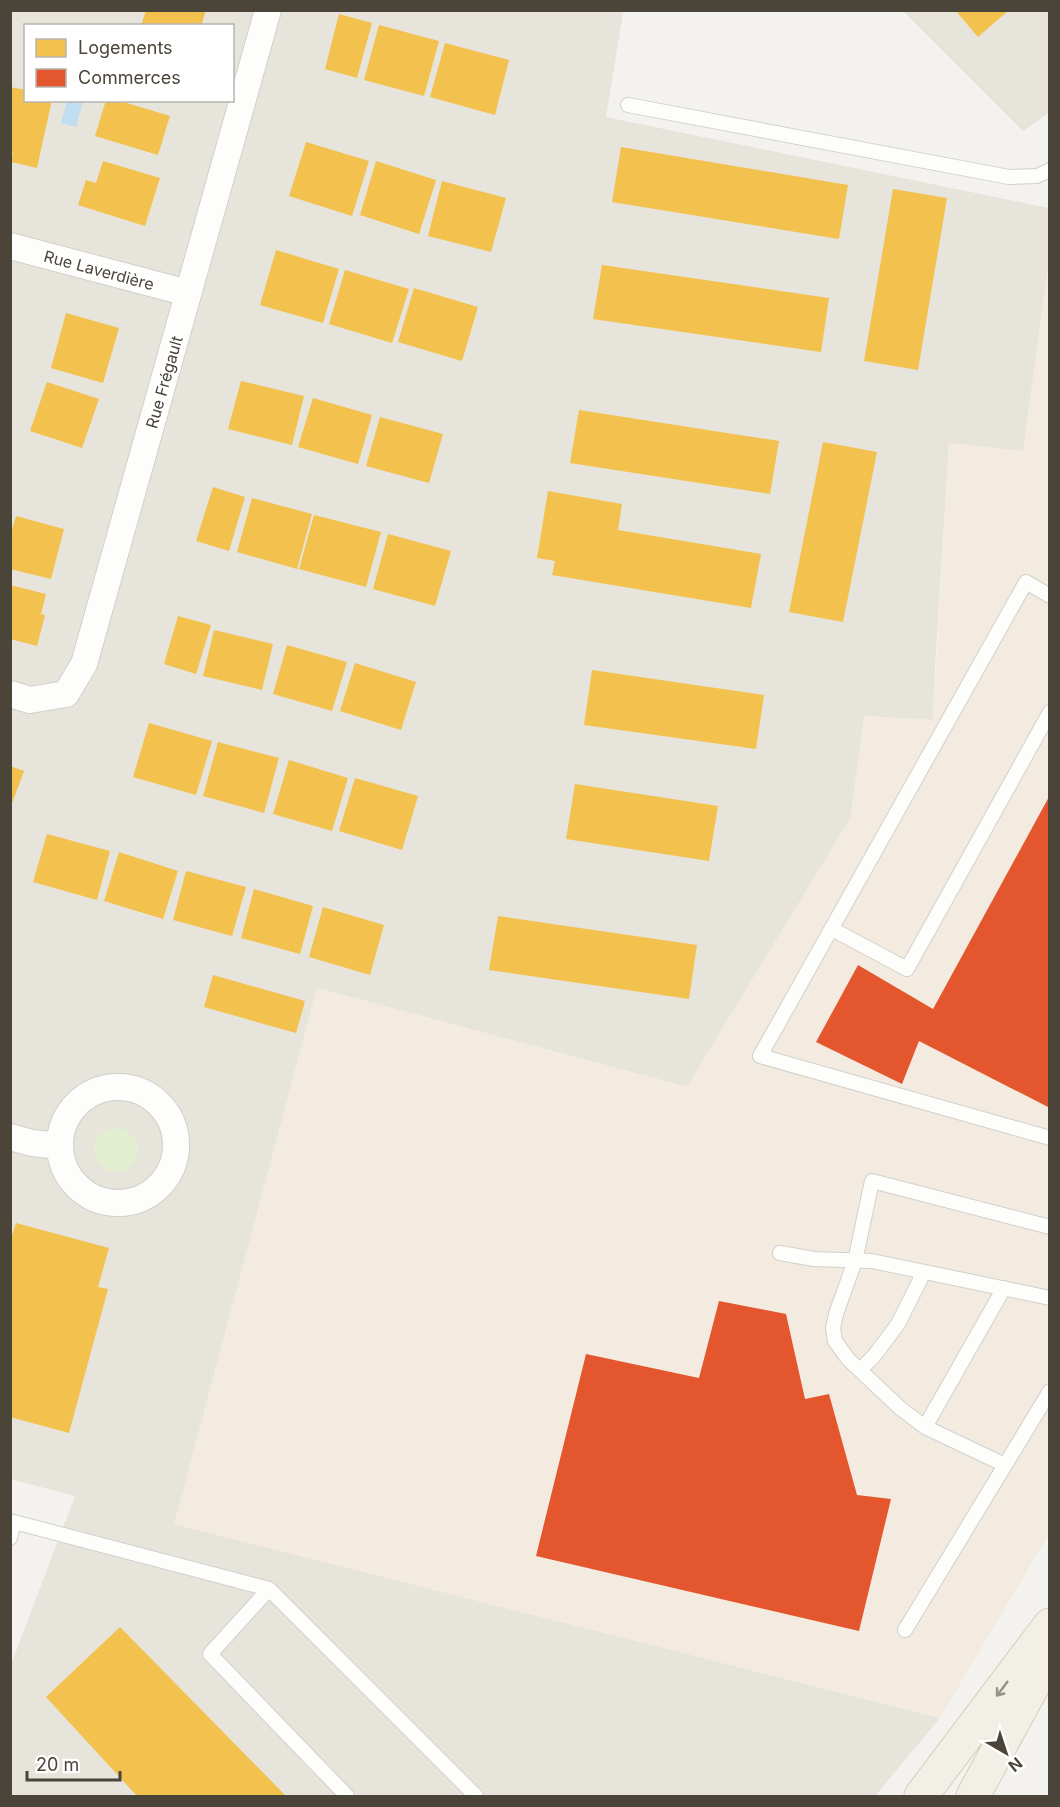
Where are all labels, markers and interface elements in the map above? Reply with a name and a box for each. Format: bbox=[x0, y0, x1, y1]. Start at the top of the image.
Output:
legend bbox=[24, 24, 234, 102]
text: Logements bbox=[78, 37, 173, 58]
text: Commerces bbox=[78, 67, 181, 88]
street label: Rue Laverdière bbox=[42, 246, 156, 294]
street label: Rue Frégault bbox=[141, 333, 187, 431]
one-way arrow bbox=[996, 1681, 1009, 1697]
north arrow bbox=[976, 1723, 1036, 1783]
scale bar bbox=[27, 1744, 120, 1782]
text: N bbox=[1004, 1753, 1026, 1776]
text: 20 m bbox=[36, 1754, 79, 1775]

